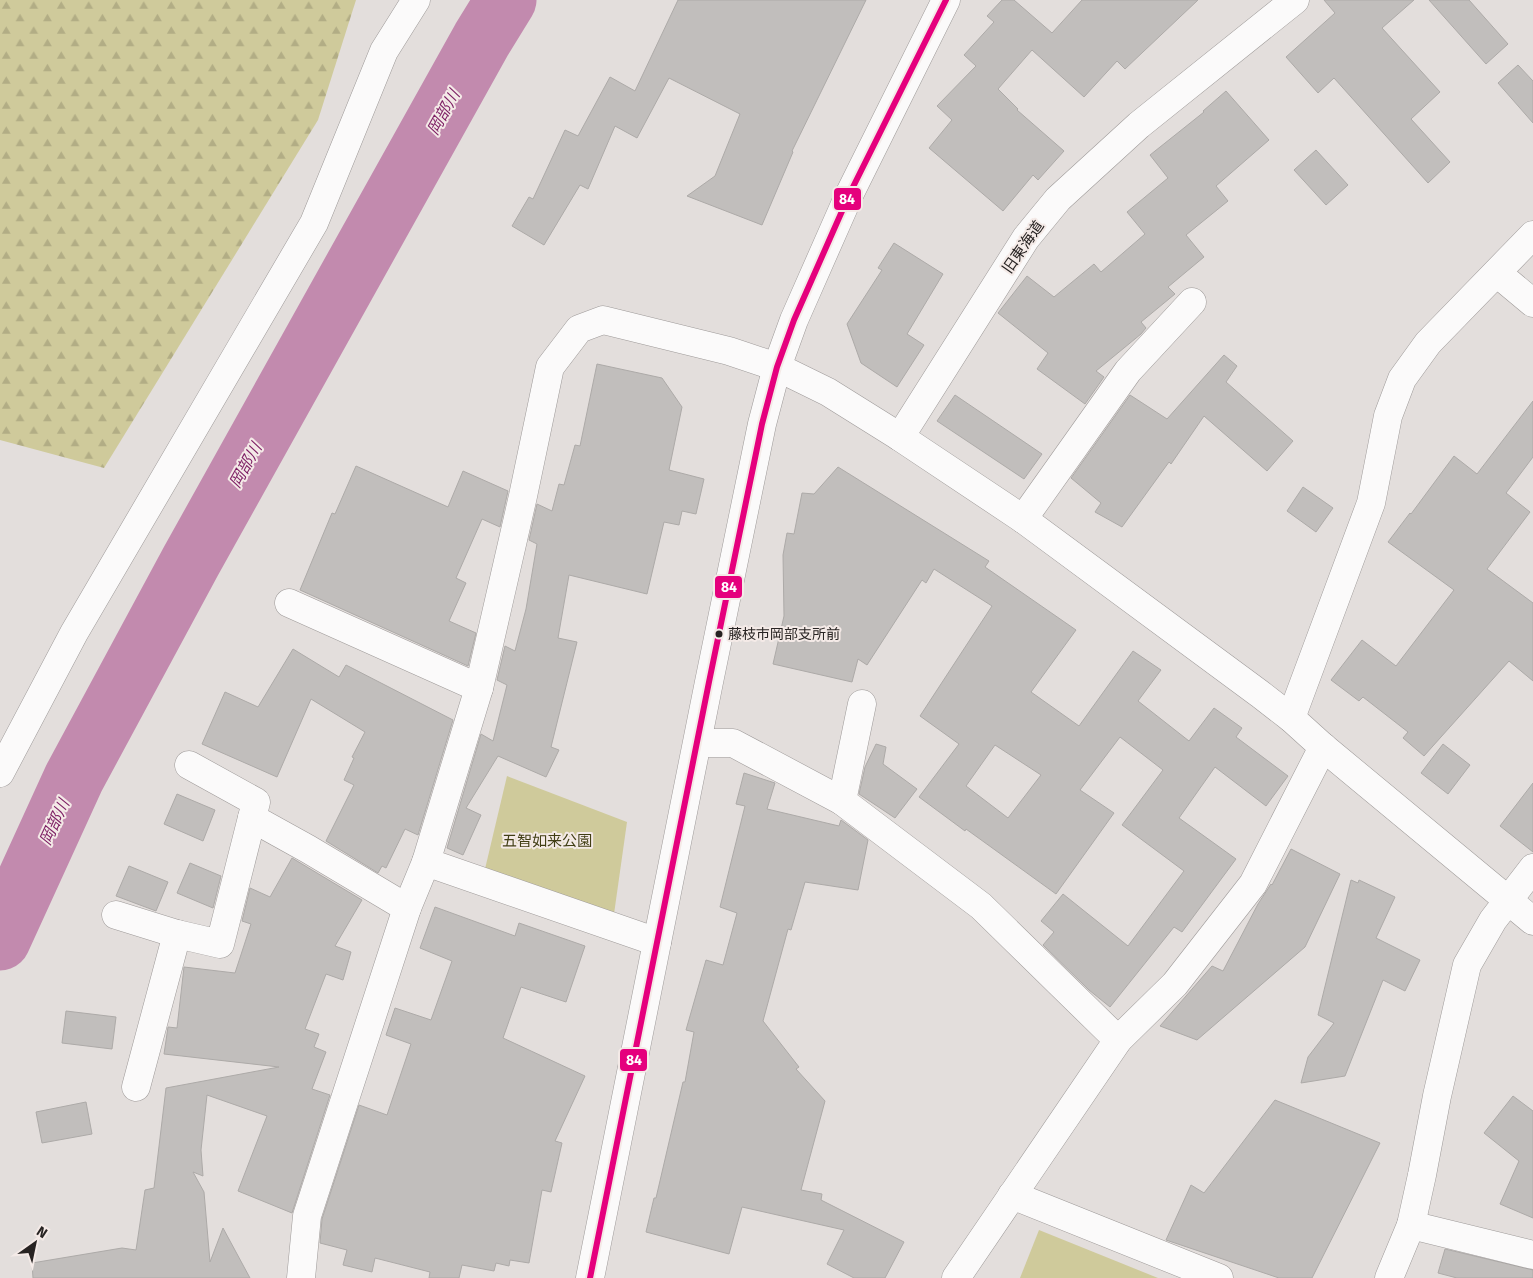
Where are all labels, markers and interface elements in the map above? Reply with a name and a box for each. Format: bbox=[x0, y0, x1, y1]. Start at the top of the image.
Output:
water label: 岡部川 bbox=[423, 85, 464, 138]
line badge: 84 bbox=[833, 187, 862, 211]
text: 84 bbox=[839, 191, 855, 208]
street label: 旧東海道 bbox=[998, 217, 1048, 277]
water label: 岡部川 bbox=[225, 438, 266, 491]
line badge: 84 bbox=[714, 575, 743, 599]
text: 84 bbox=[721, 579, 737, 596]
place label: 藤枝市岡部支所前 bbox=[728, 626, 840, 643]
marker: 藤枝市岡部支所前 bbox=[714, 629, 724, 639]
water label: 岡部川 bbox=[36, 795, 74, 848]
park label: 五智如来公園 bbox=[502, 832, 592, 850]
line badge: 84 bbox=[619, 1048, 648, 1072]
text: 84 bbox=[626, 1052, 642, 1069]
north arrow bbox=[10, 1218, 60, 1268]
text: N bbox=[33, 1223, 50, 1242]

